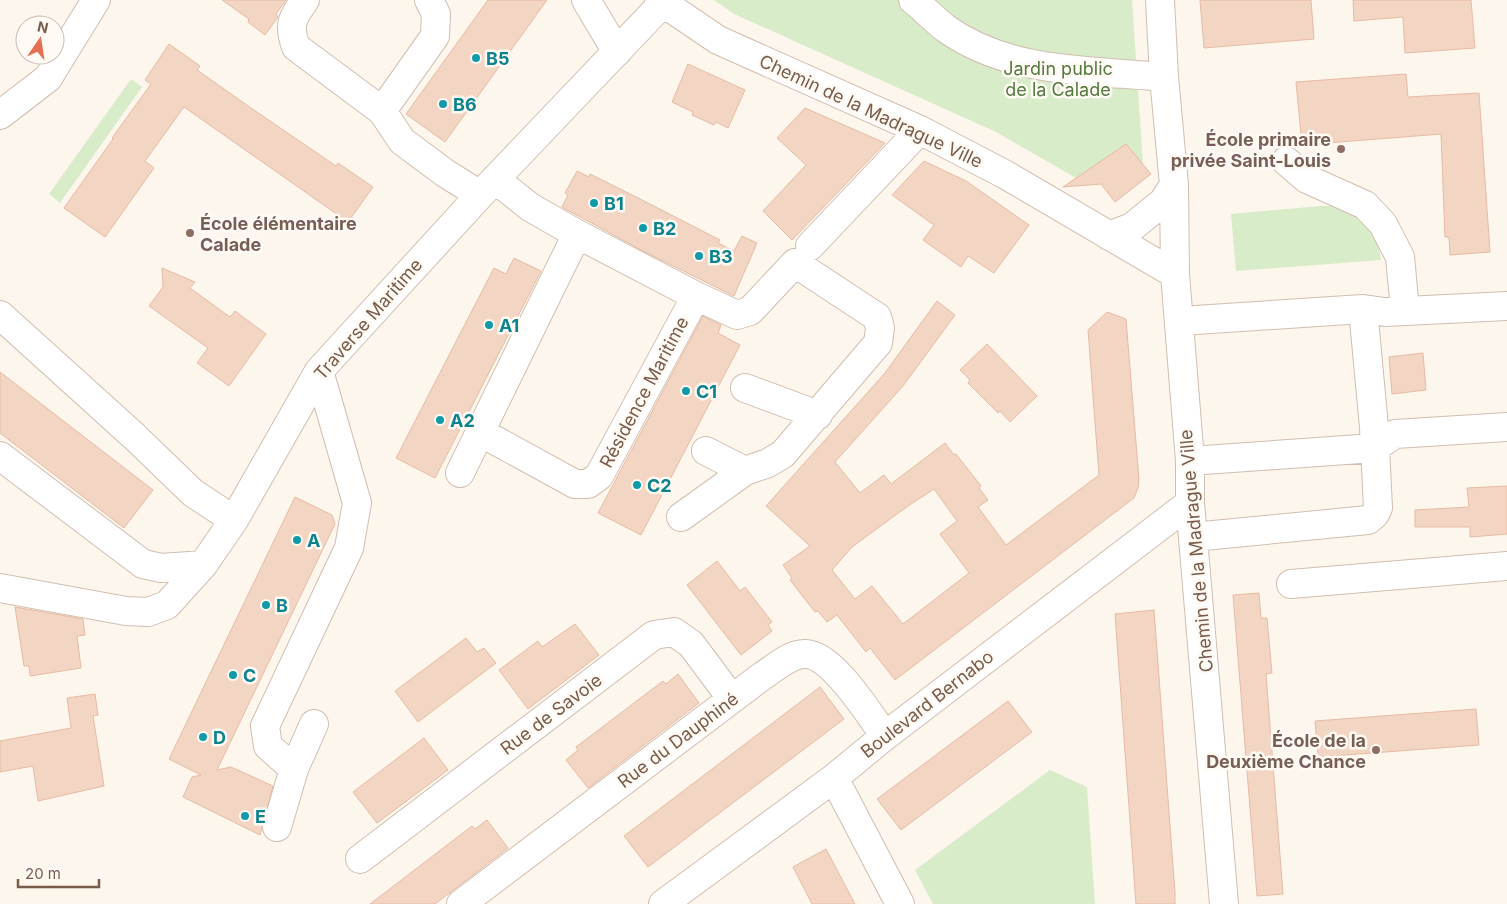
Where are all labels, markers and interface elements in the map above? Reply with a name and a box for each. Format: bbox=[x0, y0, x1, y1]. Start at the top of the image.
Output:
north arrow bbox=[15, 15, 65, 65]
text: N bbox=[36, 17, 50, 36]
place label: B5 bbox=[486, 48, 509, 69]
street label: Chemin de la Madrague Ville bbox=[756, 50, 986, 172]
marker: B5 bbox=[470, 52, 482, 64]
park label: Jardin public de la Calade bbox=[1003, 58, 1113, 100]
place label: B6 bbox=[453, 94, 477, 115]
marker: B6 bbox=[437, 98, 449, 110]
place label: École primaire privée Saint-Louis bbox=[1171, 129, 1331, 171]
marker: École primaire privée Saint-Louis bbox=[1335, 143, 1347, 155]
place label: B1 bbox=[604, 193, 624, 214]
marker: B1 bbox=[588, 197, 600, 209]
place label: École élémentaire Calade bbox=[200, 213, 357, 255]
place label: B2 bbox=[653, 218, 676, 239]
marker: B2 bbox=[637, 222, 649, 234]
marker: École élémentaire Calade bbox=[184, 227, 196, 239]
place label: B3 bbox=[709, 246, 733, 267]
marker: B3 bbox=[693, 250, 705, 262]
street label: Traverse Maritime bbox=[310, 254, 426, 384]
street label: Résidence Maritime bbox=[595, 313, 693, 471]
place label: A1 bbox=[499, 315, 519, 336]
marker: A1 bbox=[483, 319, 495, 331]
place label: C1 bbox=[696, 381, 717, 402]
marker: C1 bbox=[680, 385, 692, 397]
place label: A2 bbox=[450, 410, 475, 431]
marker: A2 bbox=[434, 414, 446, 426]
street label: Chemin de la Madrague Ville bbox=[1175, 429, 1217, 673]
place label: C2 bbox=[647, 475, 672, 496]
marker: C2 bbox=[631, 479, 643, 491]
place label: A bbox=[307, 530, 320, 551]
marker: A bbox=[291, 534, 303, 546]
place label: B bbox=[276, 595, 288, 616]
marker: B bbox=[260, 599, 272, 611]
street label: Boulevard Bernabo bbox=[857, 646, 997, 762]
place label: C bbox=[243, 665, 256, 686]
marker: C bbox=[227, 669, 239, 681]
street label: Rue de Savoie bbox=[496, 669, 606, 759]
street label: Rue du Dauphiné bbox=[614, 688, 742, 792]
place label: D bbox=[213, 727, 226, 748]
place label: École de la Deuxième Chance bbox=[1206, 730, 1366, 772]
marker: D bbox=[197, 731, 209, 743]
marker: École de la Deuxième Chance bbox=[1370, 744, 1382, 756]
place label: E bbox=[255, 806, 266, 827]
marker: E bbox=[239, 810, 251, 822]
scale bar bbox=[18, 856, 99, 888]
text: 20 m bbox=[25, 864, 61, 883]

